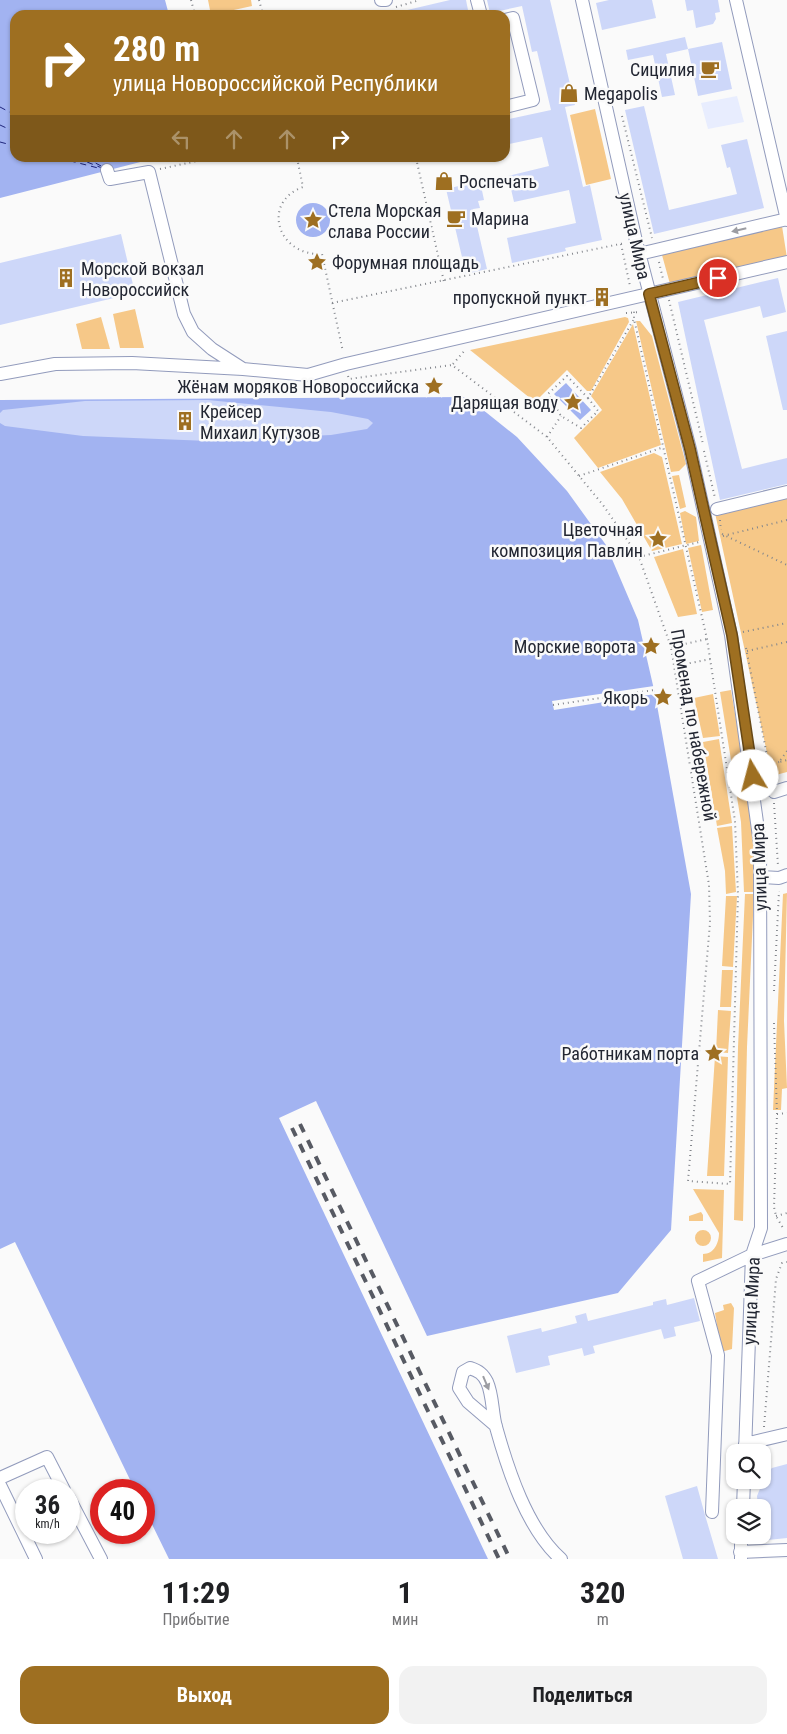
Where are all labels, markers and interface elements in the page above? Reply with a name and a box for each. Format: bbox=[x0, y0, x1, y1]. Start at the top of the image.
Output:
text: 280 m bbox=[113, 29, 200, 70]
icon: right bbox=[30, 30, 95, 95]
cafe icon: Сицилия bbox=[699, 58, 721, 80]
place label: Сицилия bbox=[630, 59, 695, 80]
text: улица Новороссийской Республики bbox=[113, 71, 438, 96]
shop icon: Megapolis bbox=[558, 82, 580, 104]
place label: Megapolis bbox=[584, 83, 658, 104]
icon: left bbox=[167, 125, 195, 153]
icon: ahead bbox=[220, 125, 248, 153]
icon: ahead bbox=[273, 125, 301, 153]
icon: right bbox=[326, 125, 354, 153]
shop icon: Роспечать bbox=[433, 170, 455, 192]
place label: Роспечать bbox=[459, 171, 537, 192]
street label: улица Мира bbox=[615, 191, 655, 281]
place label: Стела Морская слава России bbox=[328, 200, 441, 242]
cafe icon: Марина bbox=[445, 207, 467, 229]
place label: Марина bbox=[471, 208, 529, 229]
place icon: Стела Морская слава России bbox=[302, 209, 324, 231]
one-way arrow bbox=[732, 226, 747, 234]
place icon: Форумная площадь bbox=[306, 251, 328, 273]
place label: Форумная площадь bbox=[332, 252, 479, 273]
pin bbox=[697, 257, 739, 299]
place label: Морской вокзал Новороссийск bbox=[81, 258, 204, 300]
icon: arrive bbox=[704, 264, 732, 292]
building icon: Морской вокзал Новороссийск bbox=[55, 267, 77, 289]
building icon: пропускной пункт bbox=[591, 286, 613, 308]
place label: пропускной пункт bbox=[453, 287, 587, 308]
place icon: Жёнам моряков Новороссийска bbox=[423, 375, 445, 397]
place label: Жёнам моряков Новороссийска bbox=[177, 376, 419, 397]
place icon: Дарящая воду bbox=[562, 391, 584, 413]
place label: Дарящая воду bbox=[451, 392, 558, 413]
place label: Крейсер Михаил Кутузов bbox=[200, 401, 320, 443]
building icon: Крейсер Михаил Кутузов bbox=[174, 410, 196, 432]
place label: Цветочная композиция Павлин bbox=[491, 519, 643, 561]
place icon: Цветочная композиция Павлин bbox=[647, 528, 669, 550]
street label: Променад по набережной bbox=[667, 627, 721, 823]
place icon: Морские ворота bbox=[640, 635, 662, 657]
place label: Морские ворота bbox=[514, 636, 636, 657]
place icon: Якорь bbox=[652, 686, 674, 708]
place label: Якорь bbox=[603, 687, 648, 708]
position arrow bbox=[726, 749, 778, 801]
street label: улица Мира bbox=[747, 823, 771, 911]
place icon: Работникам порта bbox=[703, 1042, 725, 1064]
place label: Работникам порта bbox=[561, 1043, 699, 1064]
street label: улица Мира bbox=[738, 1257, 764, 1345]
one-way arrow bbox=[482, 1376, 490, 1391]
map controls bbox=[726, 1444, 771, 1544]
button: search bbox=[726, 1444, 771, 1489]
speed limit sign: 40 bbox=[90, 1479, 155, 1544]
text: 36 bbox=[35, 1491, 60, 1520]
button: layers bbox=[726, 1499, 771, 1544]
text: km/h bbox=[35, 1517, 60, 1531]
text: 11:29 bbox=[162, 1575, 230, 1610]
text: 1 bbox=[398, 1575, 413, 1610]
text: 320 bbox=[580, 1575, 625, 1610]
text: Прибытие bbox=[162, 1610, 229, 1629]
text: мин bbox=[392, 1610, 418, 1629]
text: m bbox=[597, 1610, 609, 1629]
button: Выход bbox=[20, 1666, 389, 1724]
button: Поделиться bbox=[399, 1666, 767, 1724]

